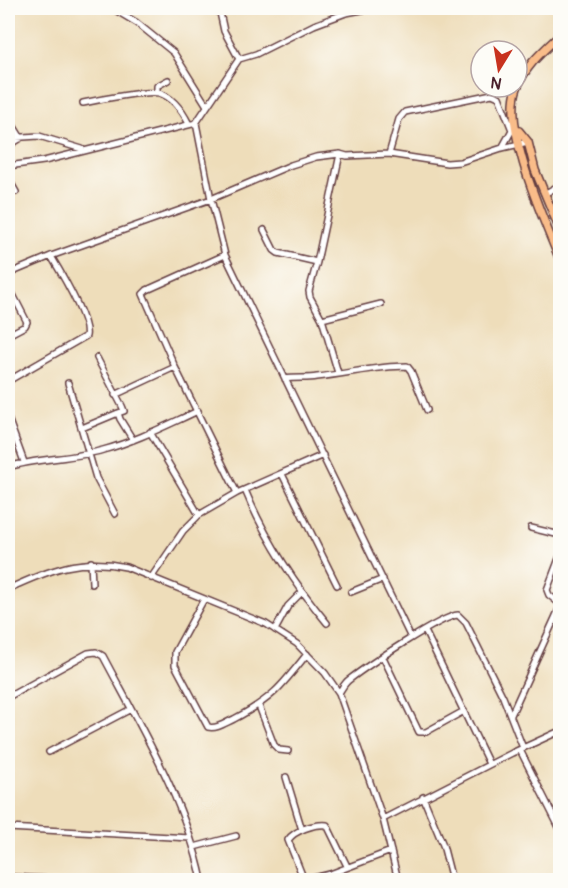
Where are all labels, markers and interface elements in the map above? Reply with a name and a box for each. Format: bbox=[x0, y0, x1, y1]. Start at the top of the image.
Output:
north arrow bbox=[469, 39, 529, 99]
text: N bbox=[489, 72, 504, 94]

